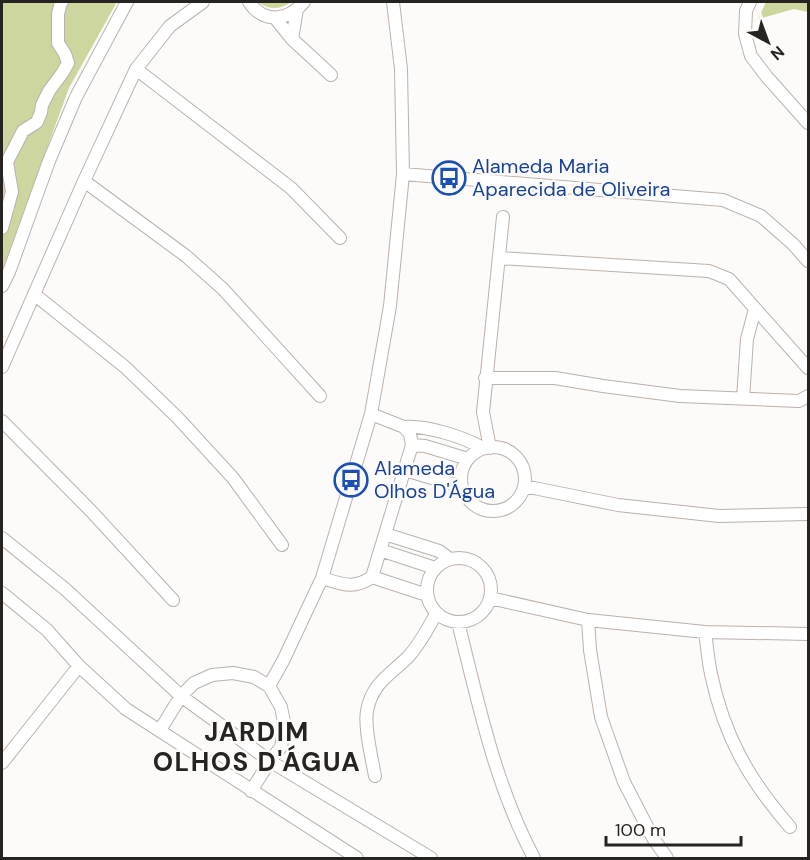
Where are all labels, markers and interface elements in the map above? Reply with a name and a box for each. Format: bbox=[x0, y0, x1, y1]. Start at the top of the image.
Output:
north arrow bbox=[738, 12, 798, 72]
text: N bbox=[766, 41, 789, 65]
place label: Alameda Maria Aparecida de Oliveira bbox=[472, 153, 670, 202]
bus stop icon: Alameda Maria Aparecida de Oliveira bbox=[431, 160, 467, 196]
place label: Alameda Olhos D'Água bbox=[374, 455, 495, 504]
bus stop icon: Alameda Olhos D'Água bbox=[333, 462, 369, 498]
district label: JARDIM OLHOS D'ÁGUA bbox=[153, 715, 361, 779]
scale bar bbox=[606, 809, 741, 847]
text: 100 m bbox=[615, 818, 666, 842]

